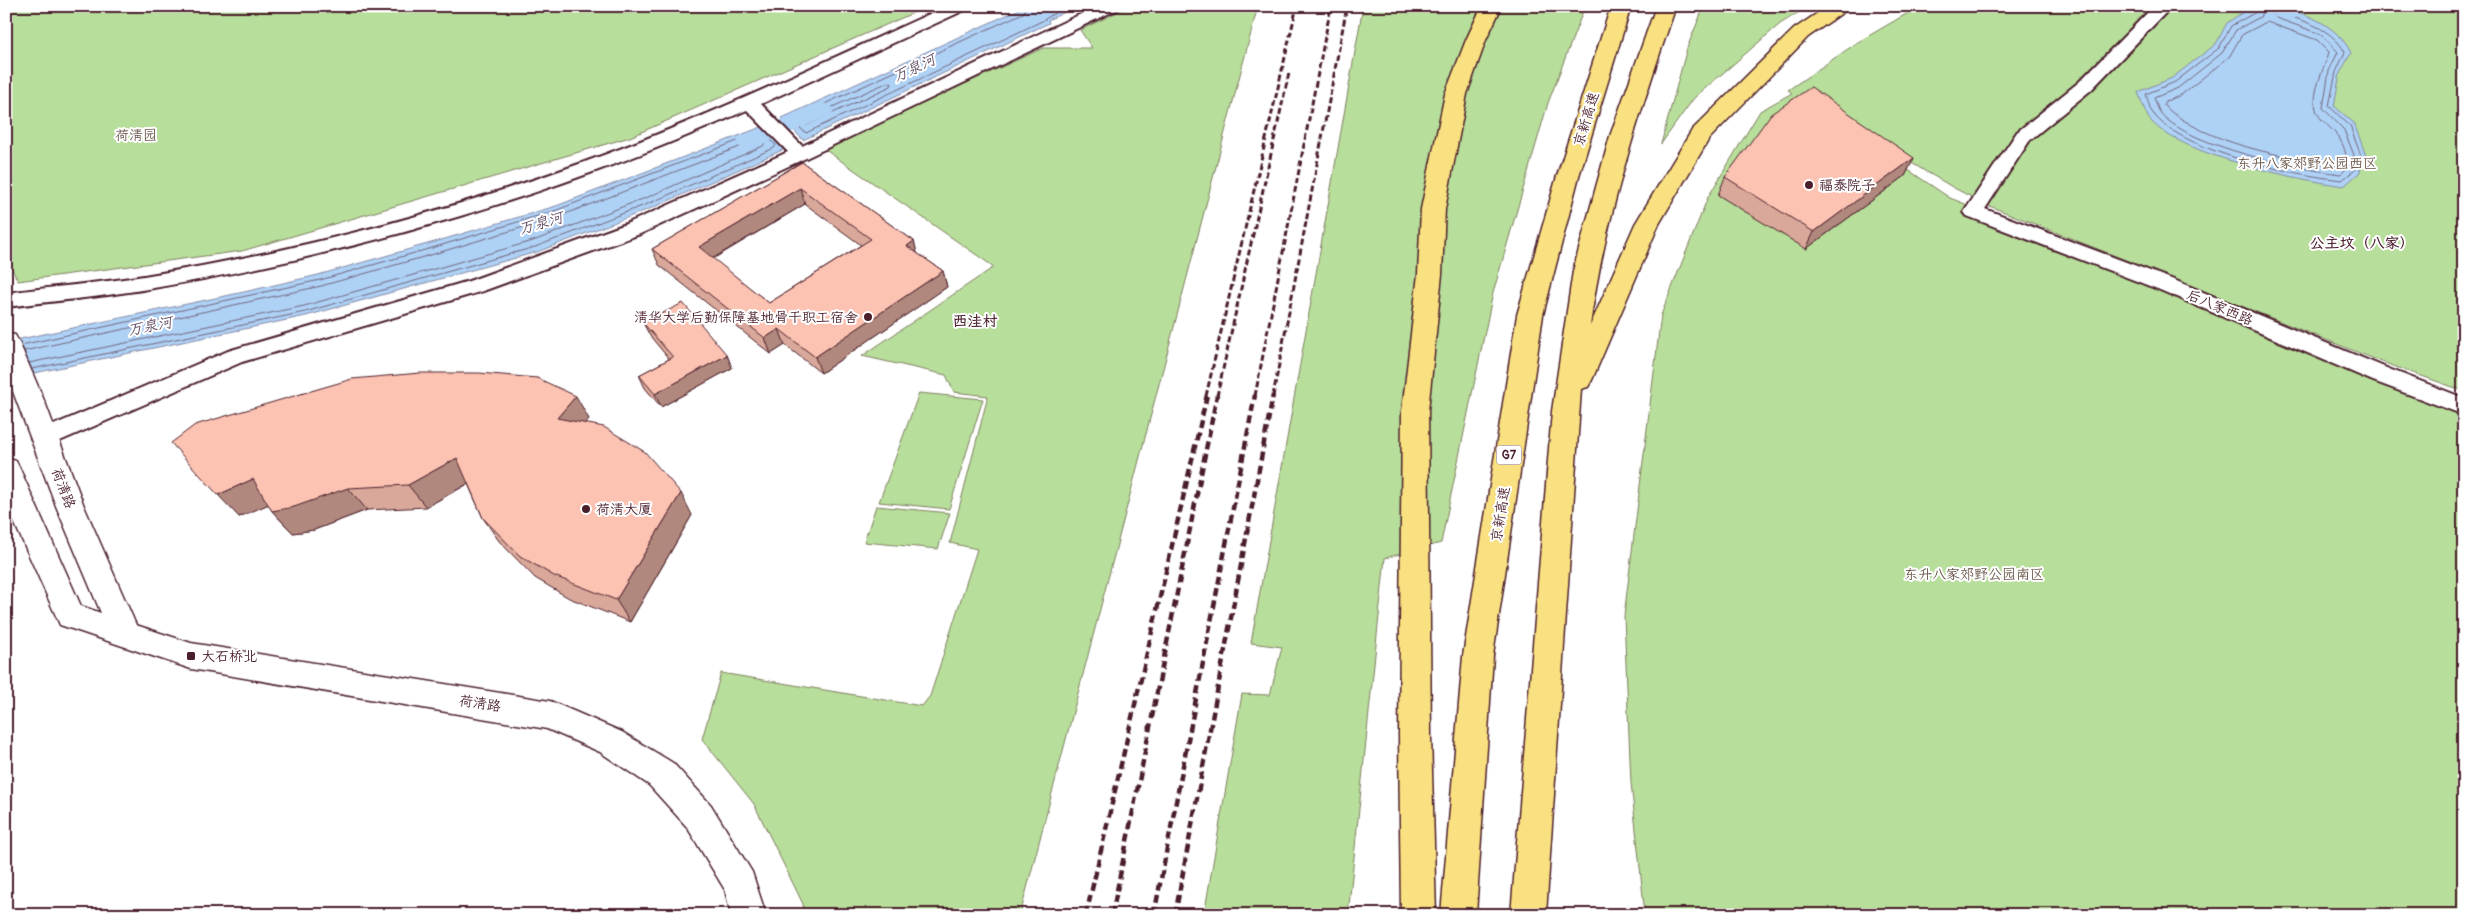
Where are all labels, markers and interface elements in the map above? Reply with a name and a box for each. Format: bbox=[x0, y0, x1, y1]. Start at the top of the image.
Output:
water label: 万泉河 bbox=[890, 49, 941, 87]
street label: 京新高速 bbox=[1570, 90, 1603, 148]
park label: 荷清园 bbox=[115, 127, 157, 144]
park label: 东升八家郊野公园西区 bbox=[2237, 155, 2377, 172]
place label: 福泰院子 bbox=[1819, 177, 1875, 194]
marker: 福泰院子 bbox=[1803, 179, 1815, 191]
water label: 万泉河 bbox=[517, 207, 568, 239]
district label: 公主坟（八家） bbox=[2309, 234, 2415, 253]
street label: 后八家西路 bbox=[2184, 286, 2255, 329]
place label: 清华大学后勤保障基地骨干职工宿舍 bbox=[634, 309, 858, 326]
marker: 清华大学后勤保障基地骨干职工宿舍 bbox=[862, 311, 874, 323]
water label: 万泉河 bbox=[126, 312, 177, 340]
district label: 西洼村 bbox=[952, 312, 998, 331]
road number: G7 bbox=[1496, 446, 1522, 464]
street label: 荷清路 bbox=[48, 466, 79, 511]
street label: 京新高速 bbox=[1488, 485, 1513, 543]
place label: 荷清大厦 bbox=[596, 501, 652, 518]
marker: 荷清大厦 bbox=[580, 503, 592, 515]
park label: 东升八家郊野公园南区 bbox=[1904, 566, 2044, 583]
place label: 大石桥北 bbox=[201, 648, 257, 665]
marker: 大石桥北 bbox=[185, 650, 197, 662]
street label: 荷清路 bbox=[458, 692, 502, 715]

